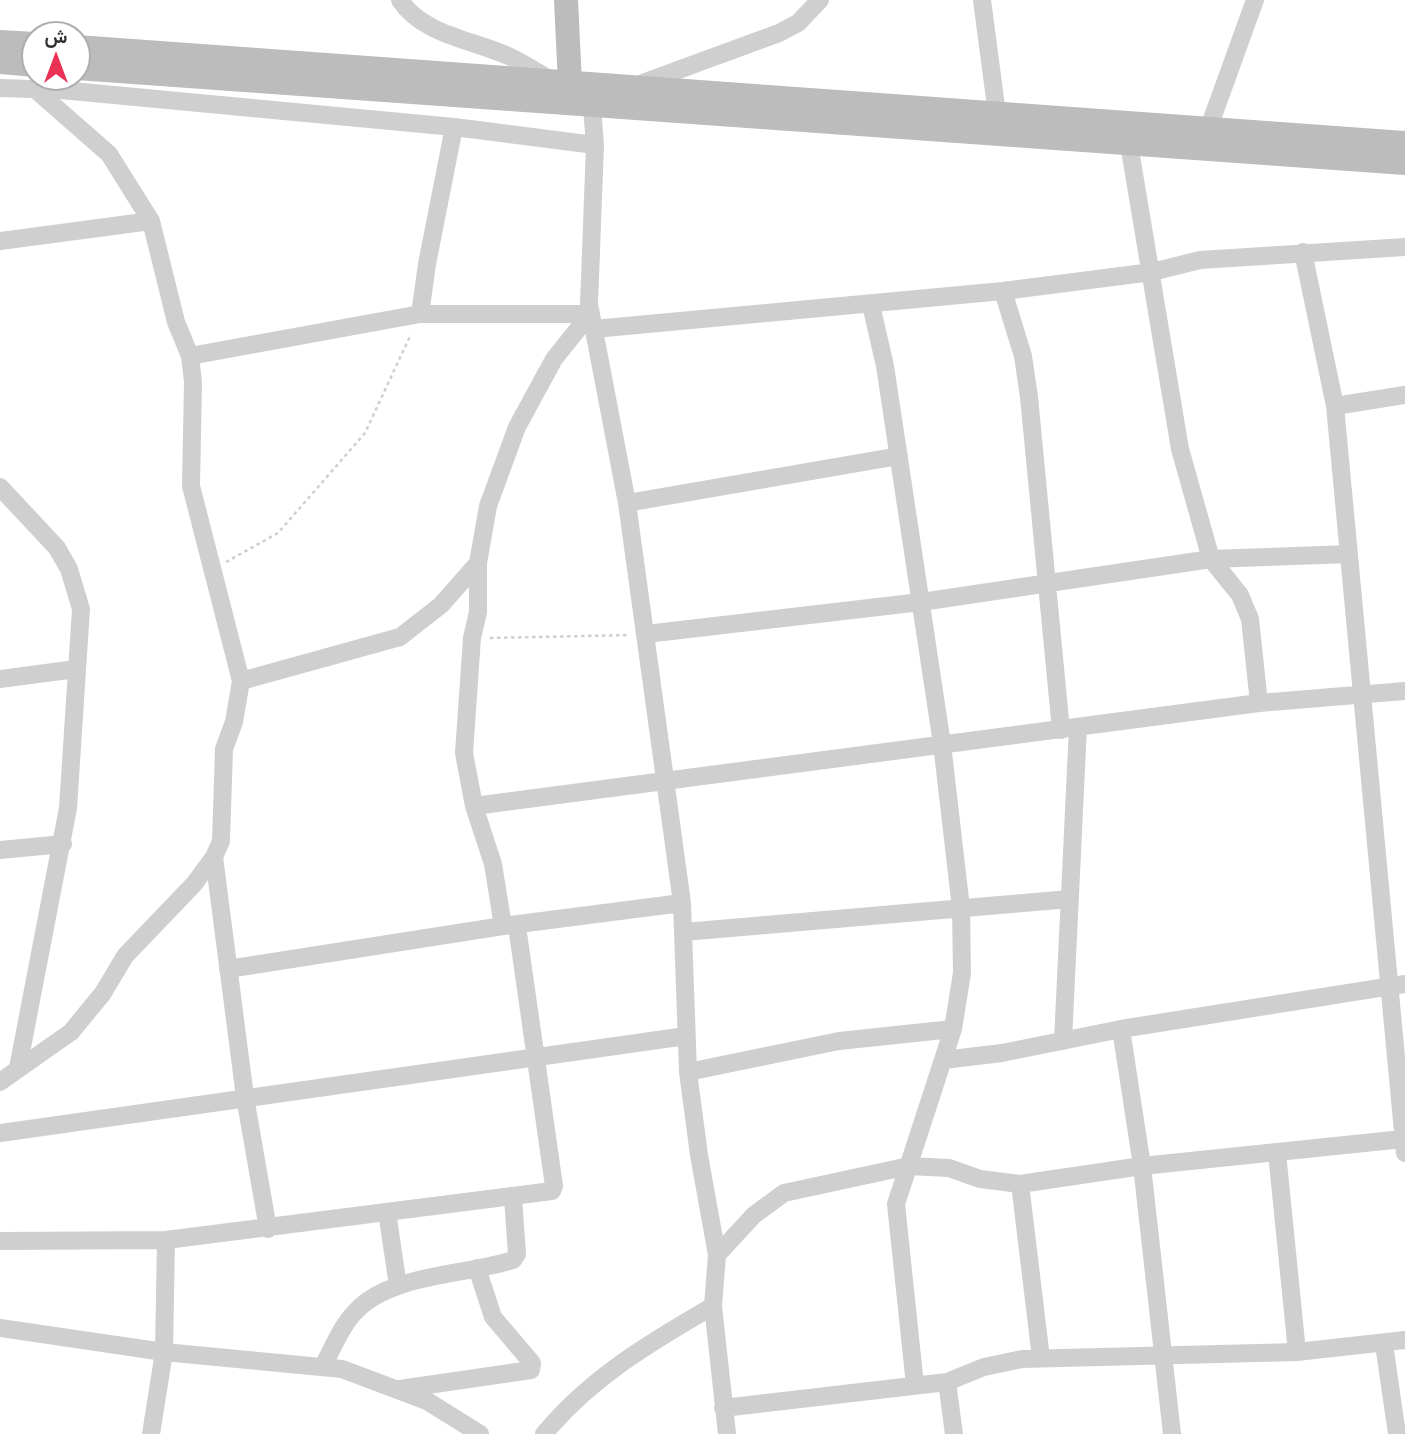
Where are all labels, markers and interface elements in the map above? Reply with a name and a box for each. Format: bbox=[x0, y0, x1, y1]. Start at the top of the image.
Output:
north arrow bbox=[21, 21, 91, 91]
text: ش bbox=[45, 23, 67, 50]

